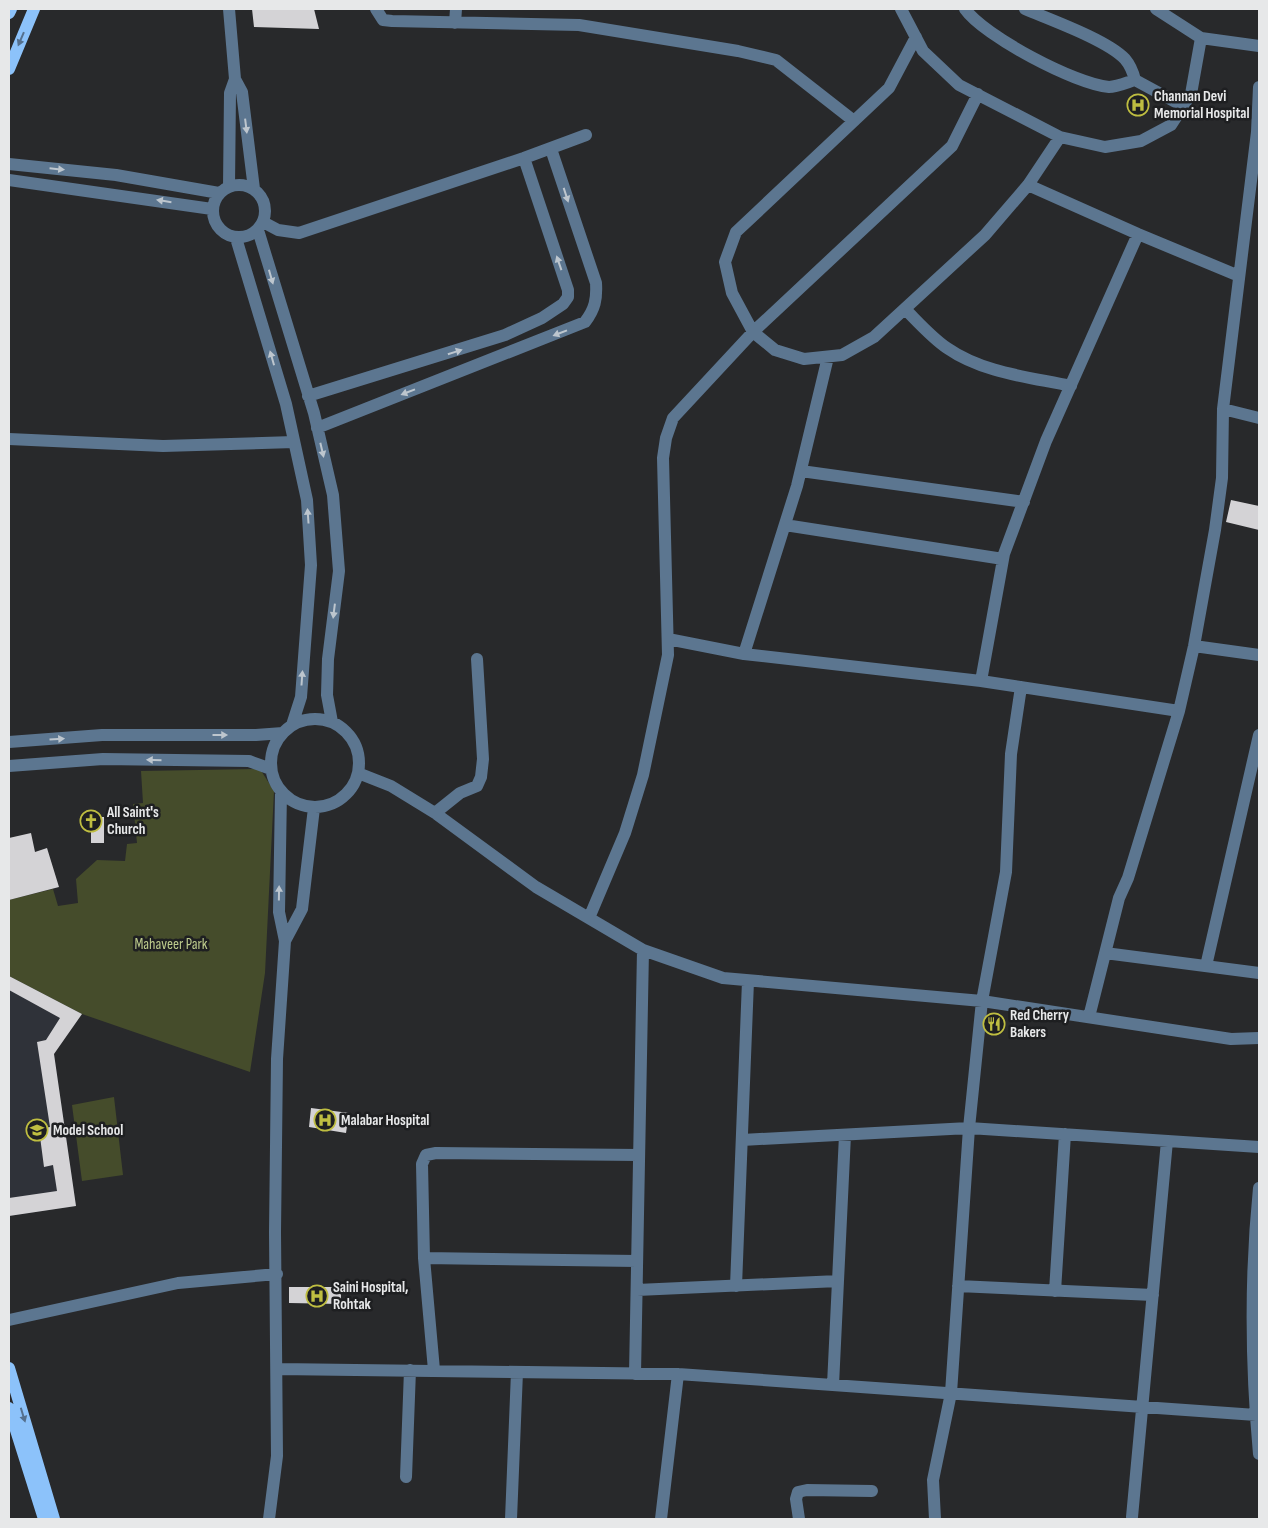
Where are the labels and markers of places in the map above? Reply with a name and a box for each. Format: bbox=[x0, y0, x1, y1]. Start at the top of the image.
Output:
place label: Channan Devi Memorial Hospital bbox=[1154, 87, 1250, 123]
hospital icon: Channan Devi Memorial Hospital bbox=[1126, 93, 1150, 117]
place label: All Saint's Church bbox=[106, 803, 159, 839]
church icon: All Saint's Church bbox=[79, 809, 103, 833]
place label: Red Cherry Bakers bbox=[1010, 1006, 1070, 1042]
restaurant icon: Red Cherry Bakers bbox=[982, 1012, 1006, 1036]
hospital icon: Malabar Hospital bbox=[313, 1108, 337, 1132]
place label: Malabar Hospital bbox=[341, 1111, 429, 1130]
school or university icon: Model School bbox=[25, 1118, 49, 1142]
place label: Model School bbox=[53, 1121, 123, 1140]
place label: Saini Hospital, Rohtak bbox=[333, 1278, 409, 1314]
hospital icon: Saini Hospital, Rohtak bbox=[305, 1284, 329, 1308]

